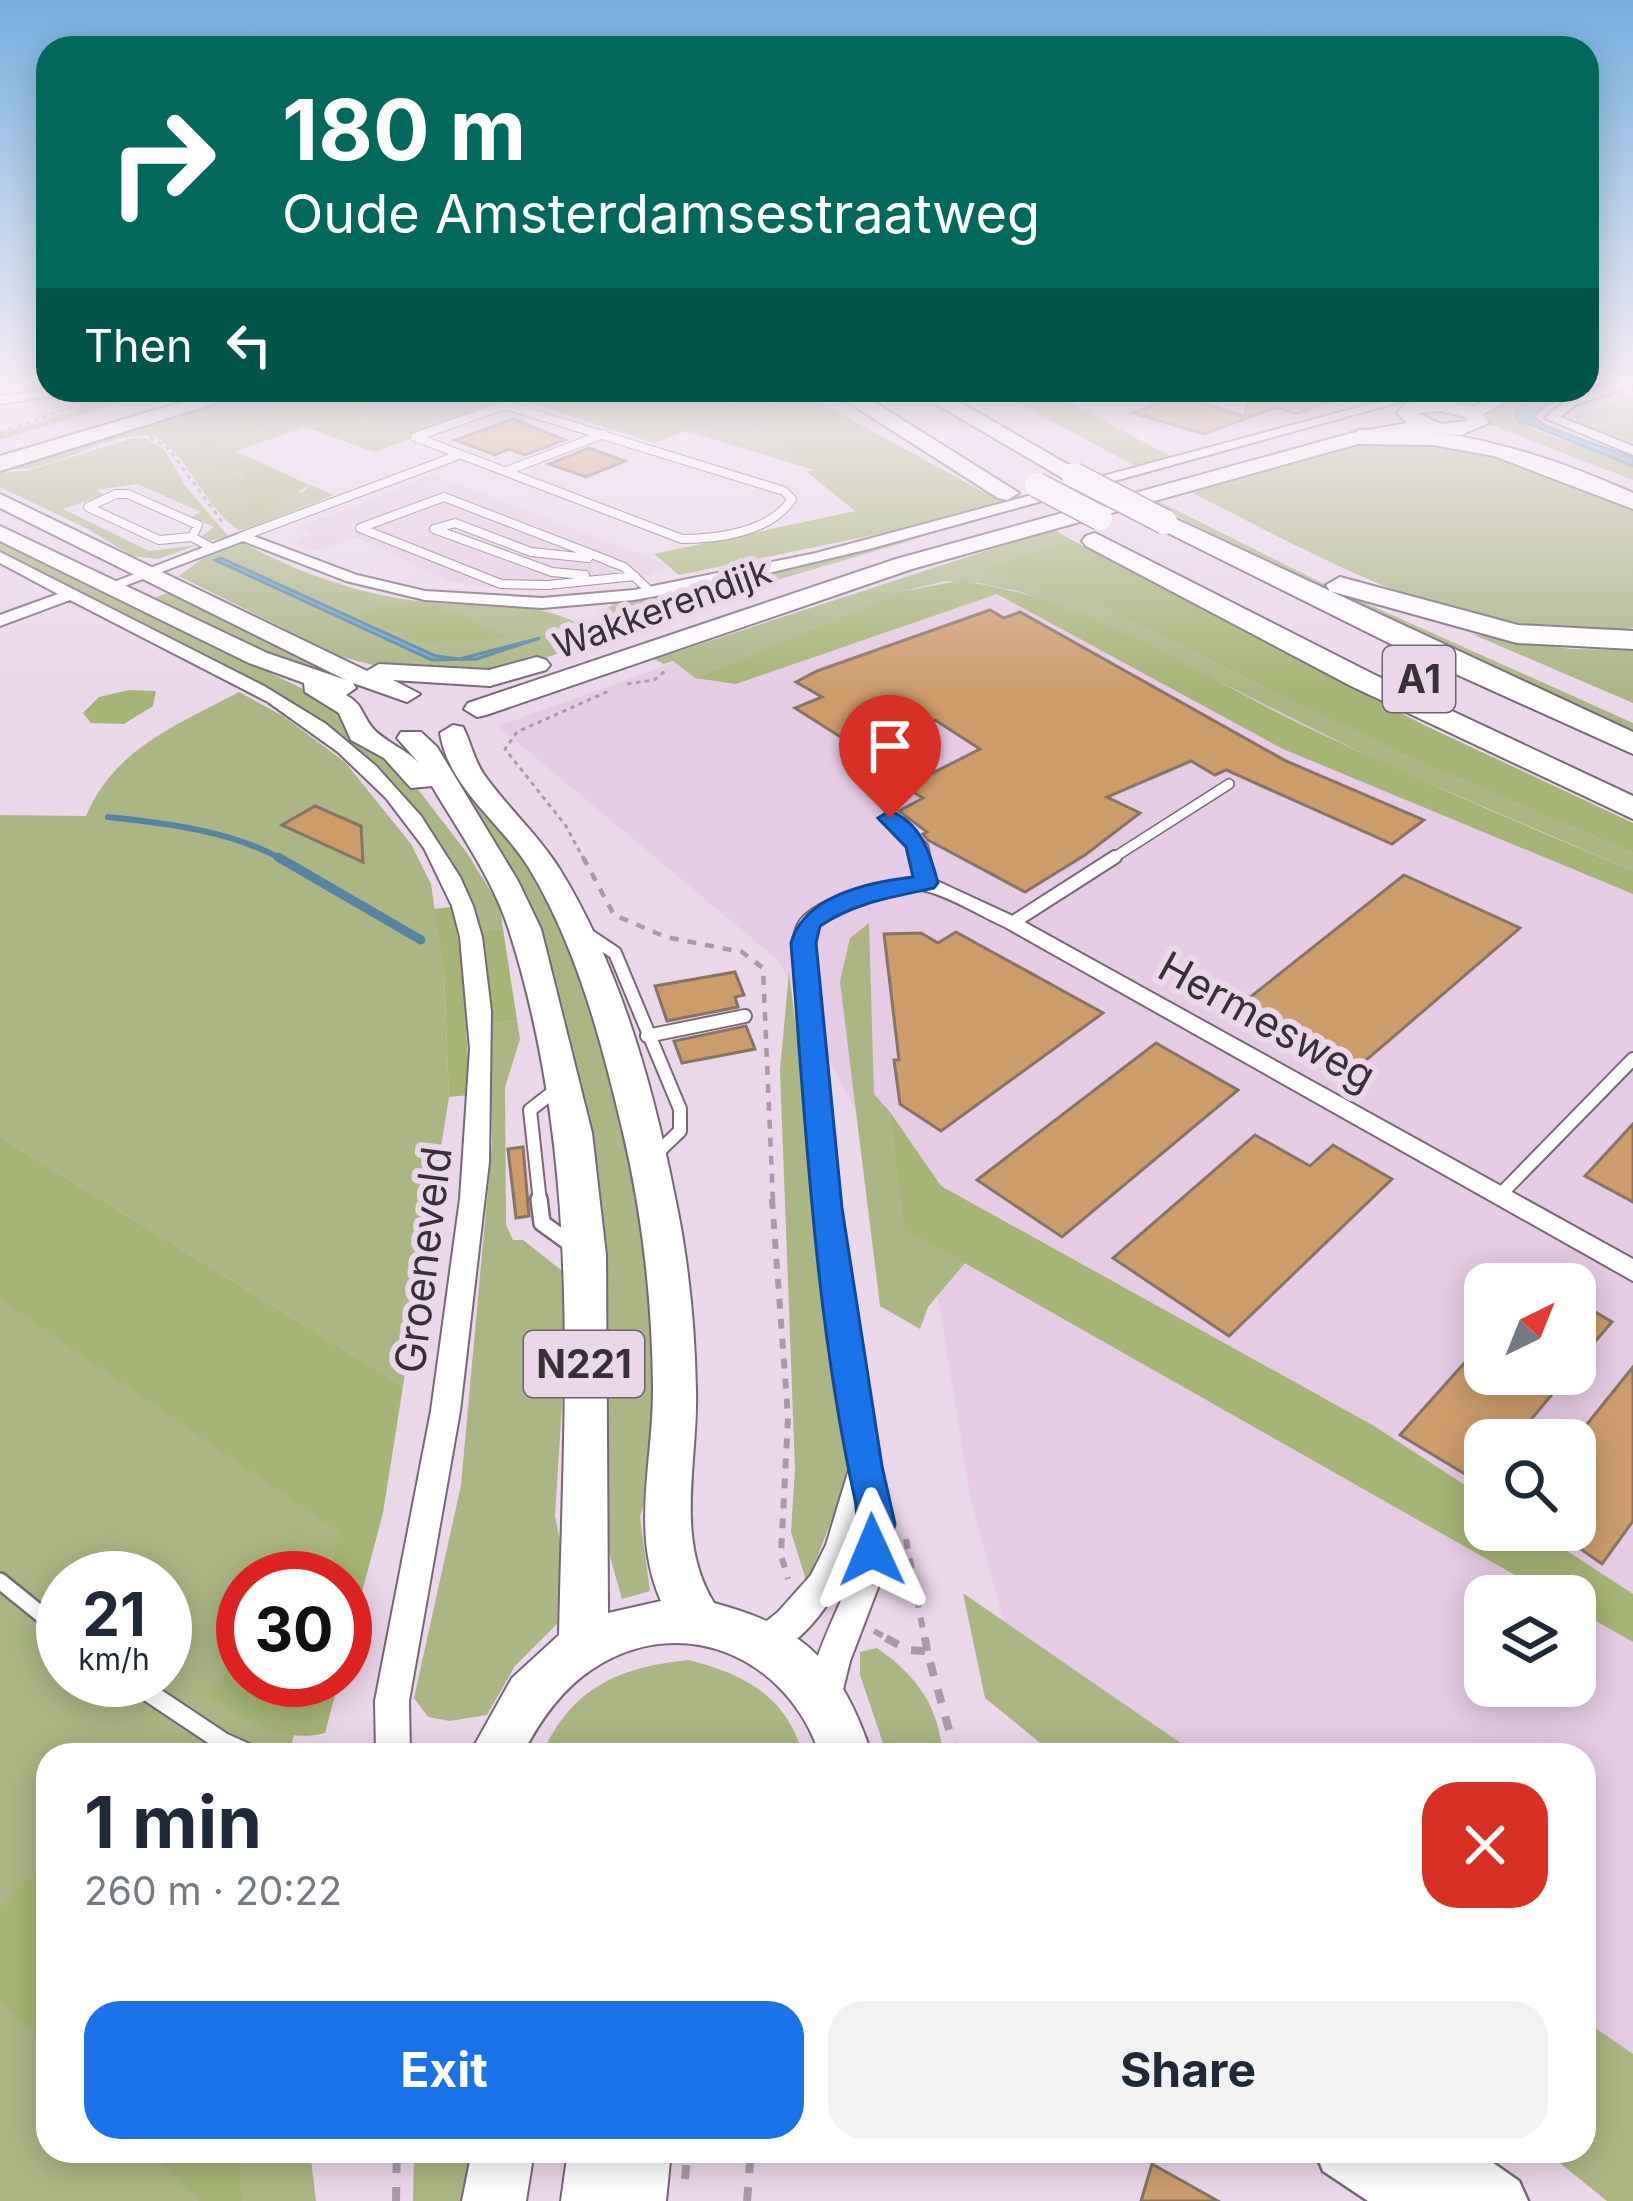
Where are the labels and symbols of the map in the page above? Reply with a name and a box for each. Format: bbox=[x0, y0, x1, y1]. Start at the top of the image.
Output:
street label: Wakkerendijk bbox=[547, 548, 777, 668]
road number: A1 bbox=[1383, 646, 1455, 712]
pin bbox=[839, 695, 941, 818]
street label: Hermesweg bbox=[1150, 940, 1384, 1101]
street label: Groeneveld bbox=[383, 1144, 462, 1376]
north arrow bbox=[1464, 1263, 1596, 1395]
road number: N221 bbox=[524, 1331, 644, 1397]
position arrow bbox=[809, 1487, 935, 1613]
speed limit sign: 30 bbox=[216, 1551, 372, 1707]

